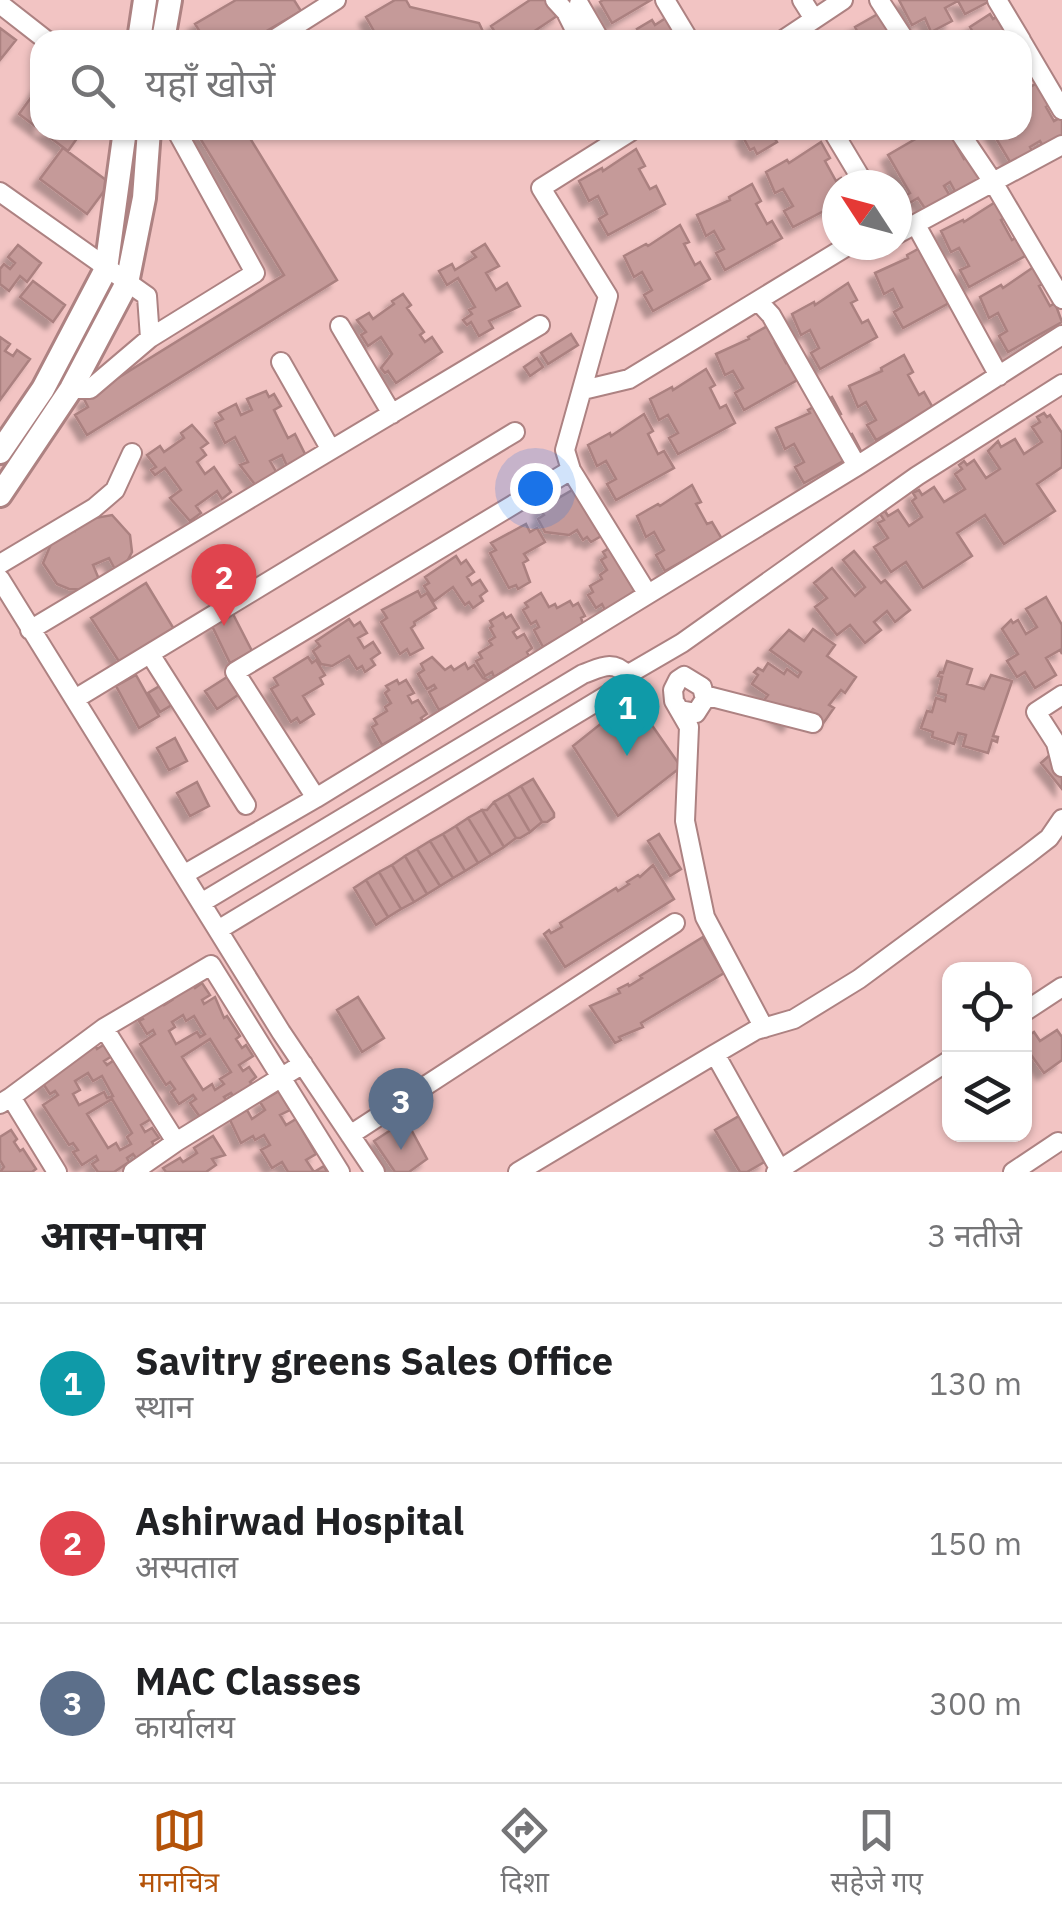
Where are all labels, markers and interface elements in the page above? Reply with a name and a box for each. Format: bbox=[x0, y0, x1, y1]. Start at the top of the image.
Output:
search box bbox=[30, 30, 1032, 140]
icon: search bbox=[65, 58, 120, 113]
text: यहाँ खोजें bbox=[145, 58, 275, 107]
north arrow bbox=[822, 170, 912, 260]
your location bbox=[510, 463, 561, 514]
pin: 2 bbox=[192, 544, 256, 626]
pin: 1 bbox=[594, 674, 660, 756]
map controls bbox=[942, 962, 1032, 1142]
button: locate bbox=[942, 962, 1032, 1052]
button: layers bbox=[942, 1052, 1032, 1142]
pin: 3 bbox=[368, 1068, 434, 1150]
text: आस-पास bbox=[40, 1207, 205, 1262]
text: 3 नतीजे bbox=[927, 1214, 1022, 1256]
text: Savitry greens Sales Office bbox=[135, 1336, 613, 1385]
text: 1 bbox=[63, 1362, 82, 1404]
text: 130 m bbox=[929, 1362, 1022, 1404]
text: स्थान bbox=[135, 1385, 193, 1427]
text: Ashirwad Hospital bbox=[135, 1496, 464, 1545]
text: 2 bbox=[63, 1522, 82, 1564]
text: 150 m bbox=[929, 1522, 1022, 1564]
text: अस्पताल bbox=[135, 1545, 238, 1587]
text: MAC Classes bbox=[135, 1656, 361, 1705]
text: 3 bbox=[63, 1682, 82, 1724]
text: 300 m bbox=[929, 1682, 1022, 1724]
text: कार्यालय bbox=[135, 1705, 235, 1747]
tab: मानचित्र bbox=[139, 1803, 219, 1903]
tab: दिशा bbox=[497, 1803, 552, 1903]
tab: सहेजे गए bbox=[830, 1803, 923, 1903]

